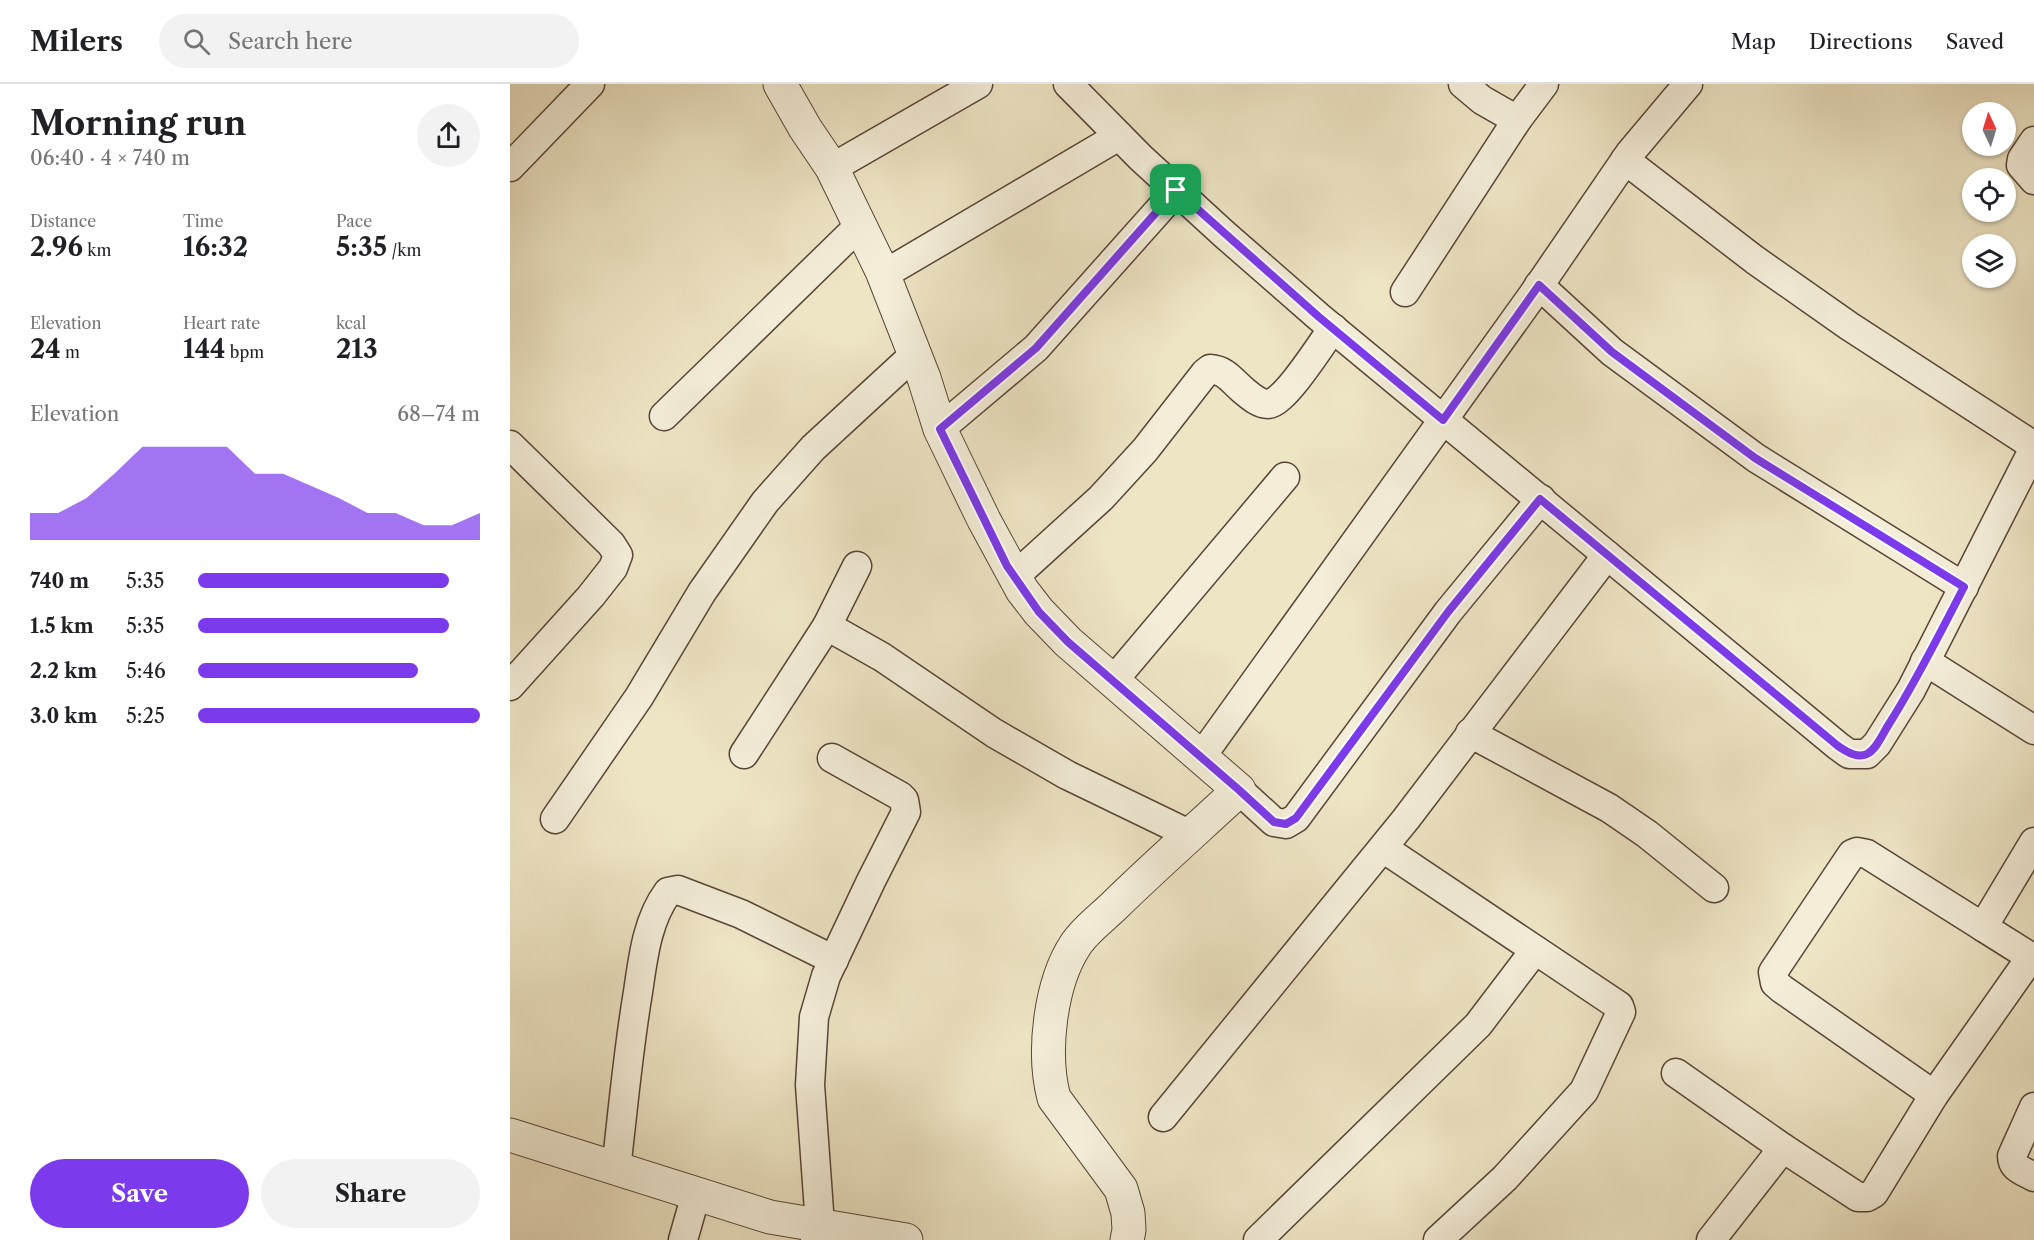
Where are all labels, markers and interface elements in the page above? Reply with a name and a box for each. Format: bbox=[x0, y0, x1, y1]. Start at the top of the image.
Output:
search box bbox=[159, 14, 579, 68]
text: Milers bbox=[30, 24, 123, 58]
icon: search bbox=[180, 25, 213, 58]
text: Search here bbox=[228, 28, 353, 55]
text: Map bbox=[1731, 29, 1776, 54]
text: Directions bbox=[1809, 29, 1913, 54]
text: Saved bbox=[1946, 29, 2004, 54]
north arrow bbox=[1962, 102, 2016, 156]
map controls bbox=[1962, 102, 2016, 288]
text: Morning run bbox=[30, 103, 246, 144]
button: share bbox=[417, 104, 480, 167]
text: 06:40 · 4 × 740 m bbox=[30, 146, 190, 170]
pin bbox=[1150, 164, 1201, 215]
button: locate bbox=[1962, 168, 2016, 222]
icon: arrive bbox=[1159, 173, 1192, 206]
text: Distance bbox=[30, 211, 96, 231]
text: Time bbox=[183, 211, 223, 231]
text: Pace bbox=[336, 211, 372, 231]
text: 2.96 bbox=[30, 231, 83, 263]
text: 16:32 bbox=[183, 231, 248, 263]
text: 5:35 bbox=[336, 231, 387, 263]
button: layers bbox=[1962, 234, 2016, 288]
text: km bbox=[83, 240, 111, 260]
text: /km bbox=[387, 240, 421, 260]
text: Elevation bbox=[30, 313, 101, 333]
text: Heart rate bbox=[183, 313, 260, 333]
text: kcal bbox=[336, 313, 366, 333]
text: 24 bbox=[30, 333, 61, 365]
text: 144 bbox=[183, 333, 226, 365]
text: 213 bbox=[336, 333, 378, 365]
text: m bbox=[61, 342, 80, 362]
text: bpm bbox=[226, 342, 264, 362]
text: Elevation bbox=[30, 402, 119, 426]
text: 68–74 m bbox=[397, 402, 480, 426]
text: 740 m bbox=[30, 569, 89, 593]
text: 5:35 bbox=[126, 569, 164, 593]
text: 1.5 km bbox=[30, 614, 94, 638]
text: 5:35 bbox=[126, 614, 164, 638]
text: 2.2 km bbox=[30, 659, 97, 683]
text: 5:46 bbox=[126, 659, 166, 683]
text: 3.0 km bbox=[30, 704, 97, 728]
text: 5:25 bbox=[126, 704, 165, 728]
button: Save bbox=[30, 1159, 249, 1228]
button: Share bbox=[261, 1159, 480, 1228]

